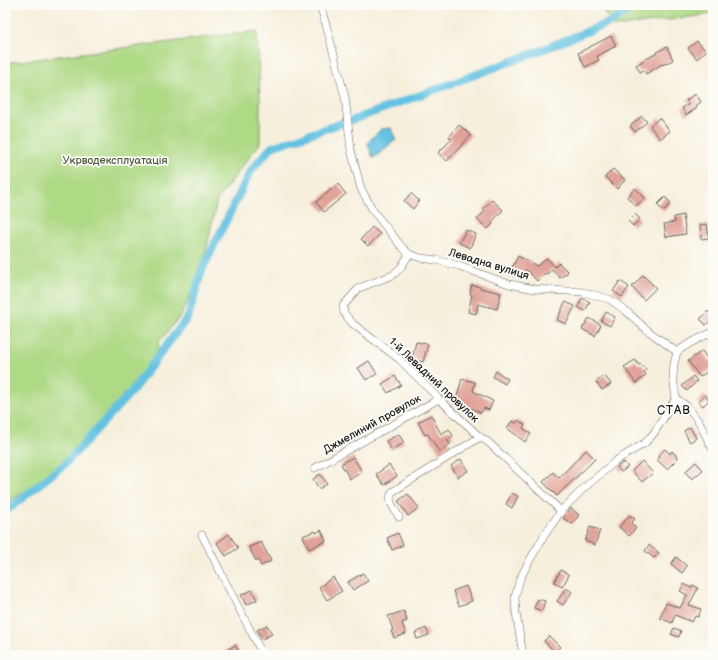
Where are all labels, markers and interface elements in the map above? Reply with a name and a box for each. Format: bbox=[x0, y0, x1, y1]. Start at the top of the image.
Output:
park label: Укрводексплуатація bbox=[62, 154, 168, 167]
street label: Левадна вулиця bbox=[446, 245, 531, 282]
street label: 1-й Левадний провулок bbox=[386, 335, 482, 425]
street label: Джмелиний провулок bbox=[321, 392, 423, 456]
district label: СТАВ bbox=[657, 403, 691, 418]

